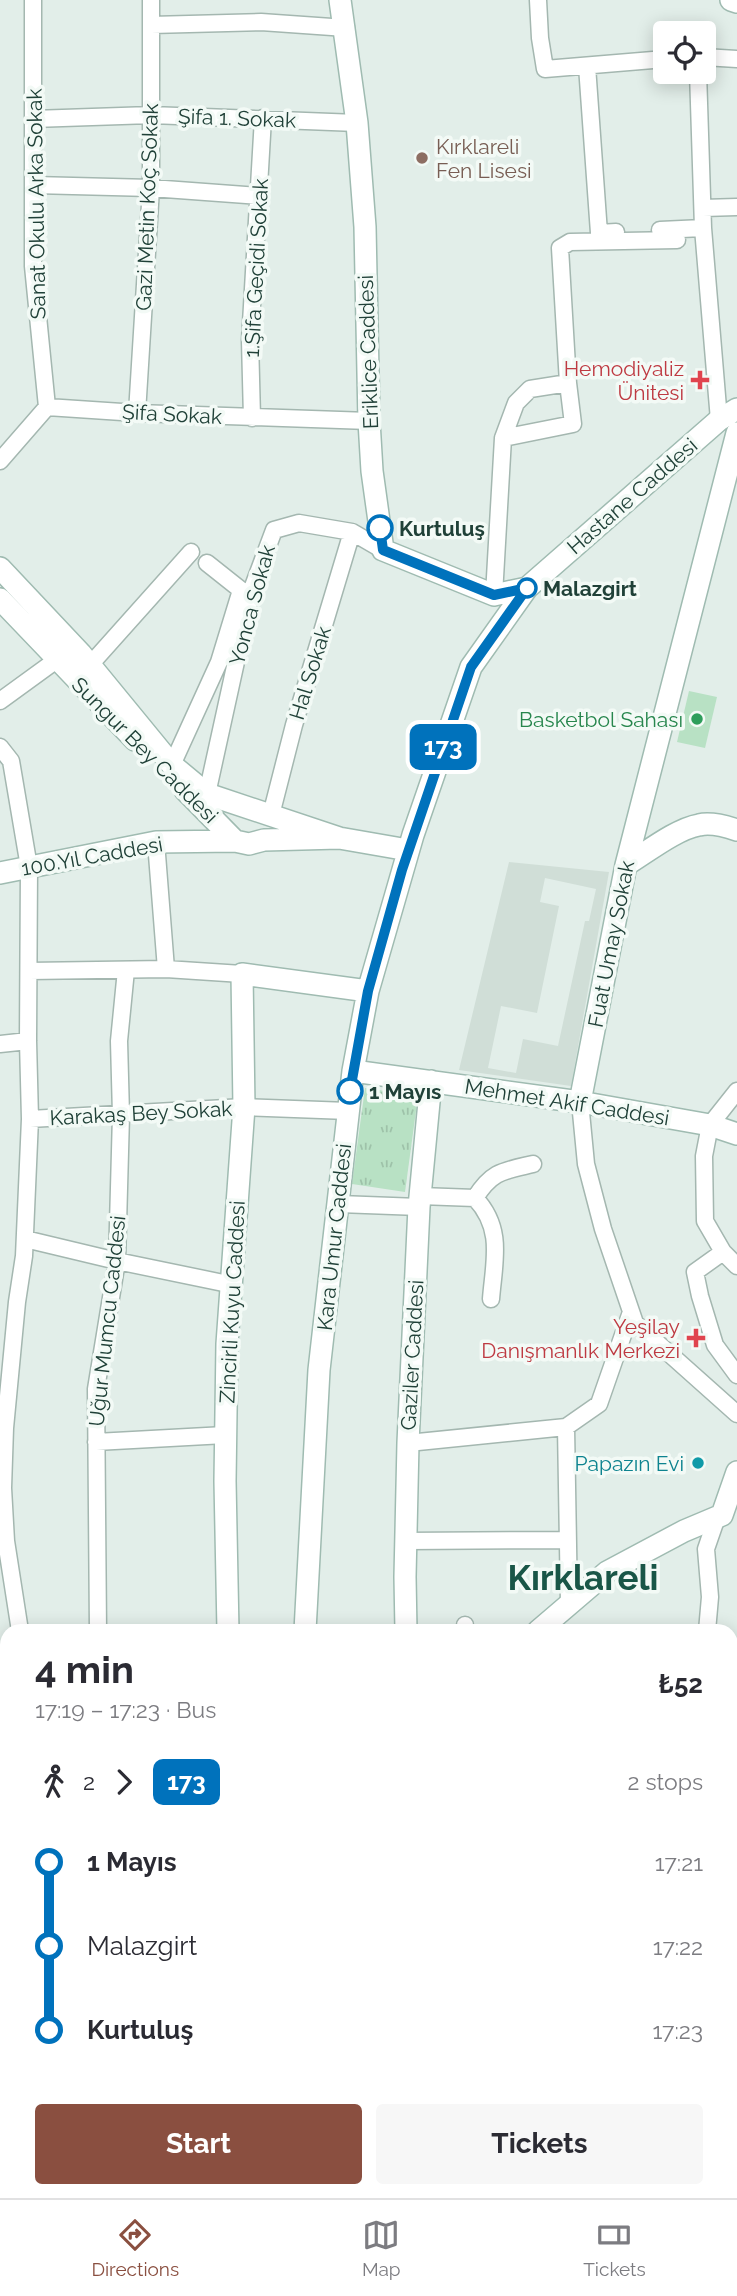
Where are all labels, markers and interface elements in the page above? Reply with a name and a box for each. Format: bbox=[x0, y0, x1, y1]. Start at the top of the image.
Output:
map controls bbox=[653, 21, 716, 84]
button: locate bbox=[653, 21, 716, 84]
street label: Sanat Okulu Arka Sokak bbox=[21, 88, 51, 320]
street label: Gazi Metin Koç Sokak bbox=[131, 103, 163, 311]
street label: Şifa 1. Sokak bbox=[177, 103, 297, 133]
place label: Kırklareli Fen Lisesi bbox=[436, 134, 532, 183]
marker: Kırklareli Fen Lisesi bbox=[414, 150, 430, 166]
street label: 1.Şifa Geçidi Sokak bbox=[239, 178, 273, 358]
street label: Eriklice Caddesi bbox=[353, 275, 383, 429]
place label: Hemodiyaliz Ünitesi bbox=[564, 356, 684, 405]
marker: Hemodiyaliz Ünitesi bbox=[690, 370, 710, 390]
street label: Şifa Sokak bbox=[121, 399, 223, 429]
street label: Hastane Caddesi bbox=[562, 433, 702, 559]
marker: Kurtuluş bbox=[367, 515, 393, 541]
place label: Kurtuluş bbox=[399, 516, 485, 541]
street label: Yonca Sokak bbox=[224, 542, 280, 668]
place label: Malazgirt bbox=[543, 576, 637, 601]
marker: Malazgirt bbox=[517, 578, 537, 598]
street label: Hal Sokak bbox=[284, 623, 336, 723]
street label: Sungur Bey Caddesi bbox=[67, 672, 223, 828]
place label: Basketbol Sahası bbox=[519, 707, 683, 732]
marker: Basketbol Sahası bbox=[689, 711, 705, 727]
line badge: 173 bbox=[403, 724, 483, 770]
text: 173 bbox=[424, 732, 462, 761]
street label: 100.Yıl Caddesi bbox=[19, 831, 165, 881]
street label: Fuat Umay Sokak bbox=[583, 859, 639, 1029]
street label: Mehmet Akif Caddesi bbox=[463, 1073, 671, 1131]
marker: 1 Mayıs bbox=[337, 1078, 363, 1104]
place label: 1 Mayıs bbox=[369, 1079, 441, 1104]
street label: Karakaş Bey Sokak bbox=[49, 1096, 233, 1130]
street label: Kara Umur Caddesi bbox=[312, 1142, 356, 1332]
street label: Zincirli Kuyu Caddesi bbox=[214, 1200, 250, 1404]
street label: Uğur Mumcu Caddesi bbox=[83, 1214, 131, 1428]
street label: Gaziler Caddesi bbox=[396, 1279, 428, 1431]
place label: Yeşilay Danışmanlık Merkezi bbox=[481, 1314, 680, 1363]
marker: Yeşilay Danışmanlık Merkezi bbox=[686, 1328, 706, 1348]
place label: Papazın Evi bbox=[575, 1451, 684, 1476]
marker: Papazın Evi bbox=[690, 1455, 706, 1471]
district label: Kırklareli bbox=[508, 1557, 658, 1598]
text: 4 min bbox=[35, 1647, 134, 1692]
text: ₺52 bbox=[658, 1669, 703, 1699]
text: 17:19 – 17:23 · Bus bbox=[35, 1696, 216, 1723]
icon: walk bbox=[35, 1763, 73, 1801]
icon: forward bbox=[105, 1763, 143, 1801]
text: 173 bbox=[167, 1767, 206, 1796]
text: 2 bbox=[83, 1768, 95, 1795]
text: 2 stops bbox=[628, 1768, 703, 1795]
text: 1 Mayıs bbox=[87, 1847, 177, 1877]
text: 17:21 bbox=[655, 1849, 703, 1876]
text: Malazgirt bbox=[87, 1931, 197, 1961]
text: 17:22 bbox=[653, 1933, 703, 1960]
text: Kurtuluş bbox=[87, 2015, 193, 2045]
text: 17:23 bbox=[652, 2017, 703, 2044]
button: Start bbox=[35, 2104, 362, 2184]
button: Tickets bbox=[376, 2104, 703, 2184]
tab: Directions bbox=[91, 2216, 179, 2280]
tab: Map bbox=[362, 2216, 401, 2280]
tab: Tickets bbox=[583, 2216, 646, 2280]

